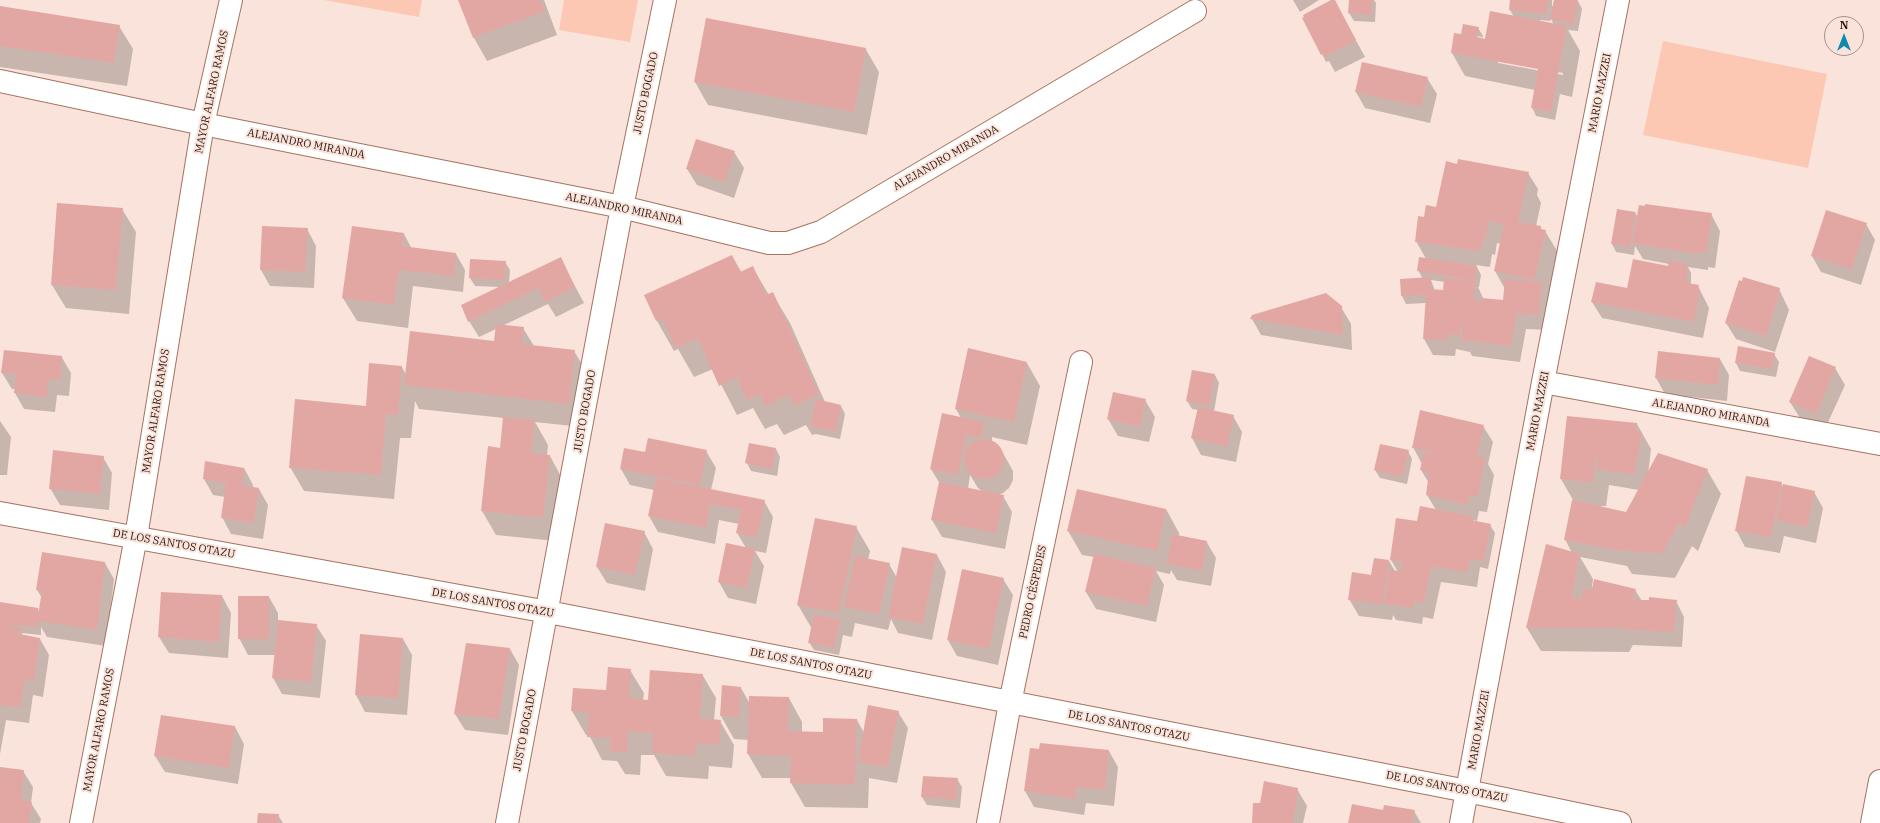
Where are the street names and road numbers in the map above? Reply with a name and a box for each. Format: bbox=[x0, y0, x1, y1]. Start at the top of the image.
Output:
street label: MAYOR ALFARO RAMOS bbox=[192, 29, 232, 155]
street label: JUSTO BOGADO bbox=[631, 51, 661, 135]
street label: MARIO MAZZEI bbox=[1586, 52, 1614, 134]
street label: ALEJANDRO MIRANDA bbox=[891, 122, 1001, 194]
street label: ALEJANDRO MIRANDA bbox=[246, 126, 366, 162]
street label: ALEJANDRO MIRANDA bbox=[564, 190, 684, 228]
street label: MAYOR ALFARO RAMOS bbox=[140, 348, 172, 474]
street label: JUSTO BOGADO bbox=[571, 369, 599, 453]
street label: MARIO MAZZEI bbox=[1524, 370, 1552, 452]
street label: ALEJANDRO MIRANDA bbox=[1651, 396, 1771, 430]
street label: DE LOS SANTOS OTAZU bbox=[112, 527, 236, 561]
street label: PEDRO CÉSPEDES bbox=[1017, 544, 1049, 640]
street label: DE LOS SANTOS OTAZU bbox=[431, 586, 555, 620]
street label: DE LOS SANTOS OTAZU bbox=[749, 646, 873, 682]
street label: MAYOR ALFARO RAMOS bbox=[81, 667, 117, 793]
street label: JUSTO BOGADO bbox=[511, 688, 539, 772]
street label: MARIO MAZZEI bbox=[1465, 689, 1493, 771]
street label: DE LOS SANTOS OTAZU bbox=[1067, 708, 1191, 744]
street label: DE LOS SANTOS OTAZU bbox=[1385, 769, 1509, 805]

